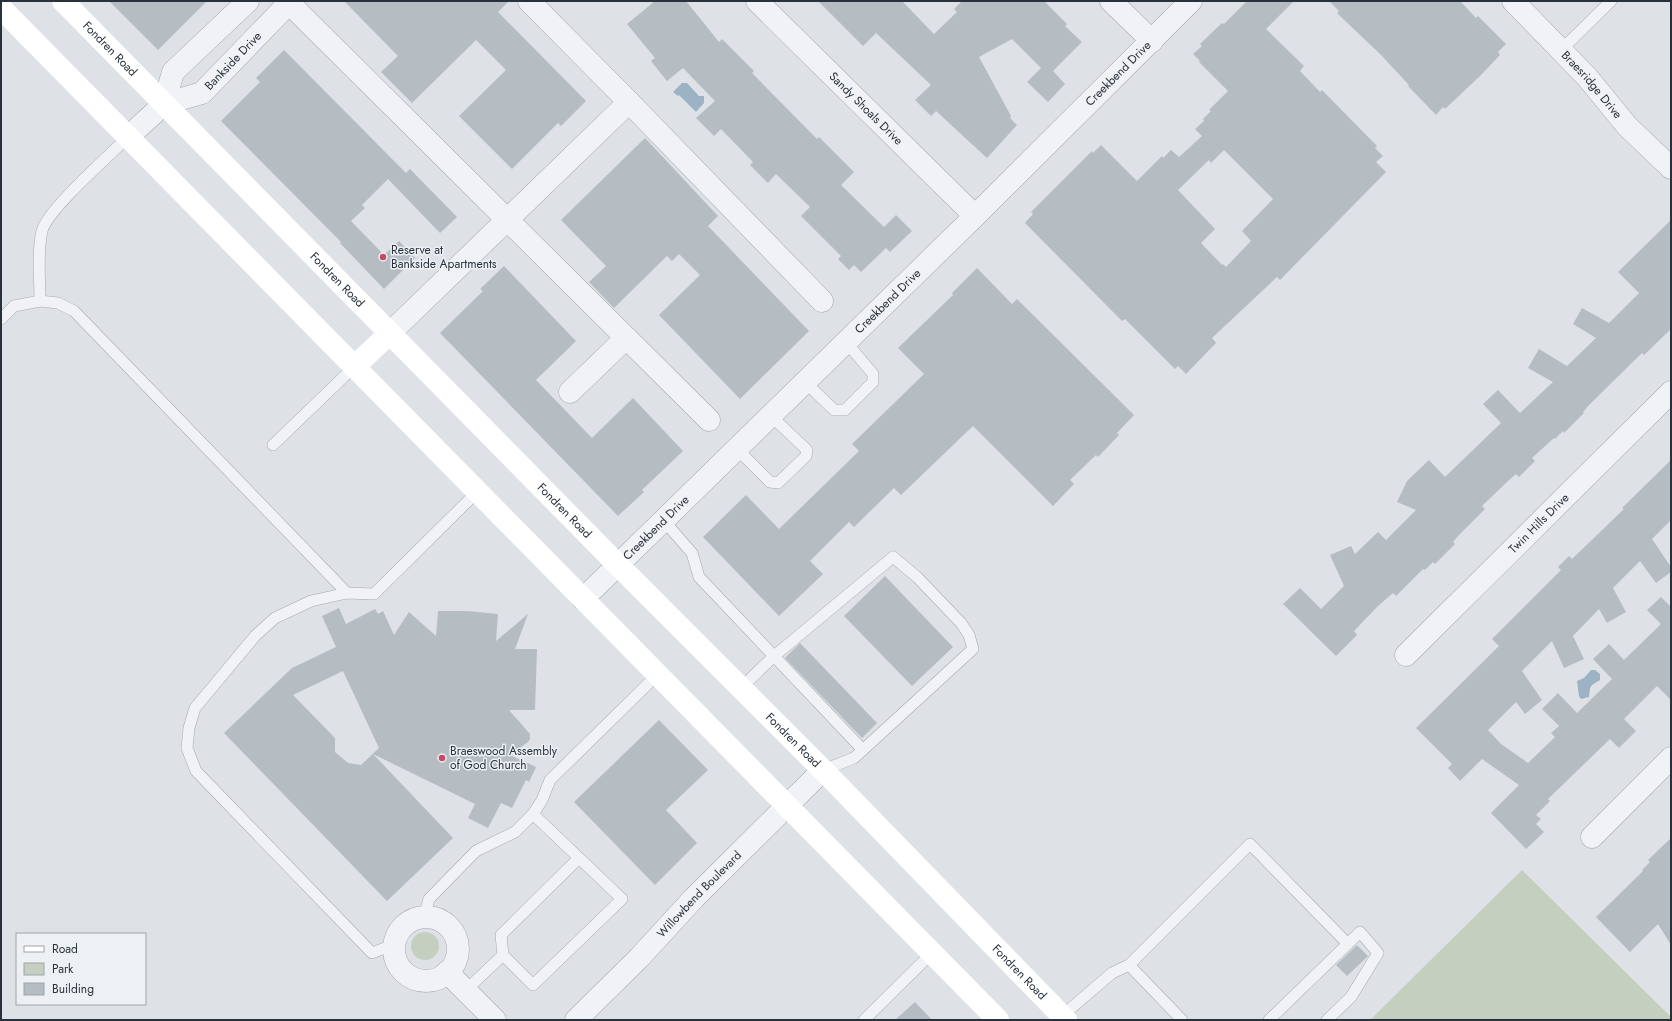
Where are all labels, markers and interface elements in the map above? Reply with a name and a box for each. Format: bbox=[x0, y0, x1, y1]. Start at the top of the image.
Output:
street label: Fondren Road bbox=[79, 17, 141, 80]
street label: Bankside Drive bbox=[200, 28, 266, 94]
street label: Creekbend Drive bbox=[1081, 37, 1155, 110]
street label: Braesridge Drive bbox=[1557, 47, 1627, 123]
street label: Sandy Shoals Drive bbox=[825, 68, 907, 149]
place label: Reserve at Bankside Apartments bbox=[391, 241, 497, 273]
street label: Fondren Road bbox=[306, 248, 369, 311]
marker: Reserve at Bankside Apartments bbox=[378, 252, 388, 262]
street label: Creekbend Drive bbox=[851, 265, 925, 338]
street label: Fondren Road bbox=[533, 479, 596, 542]
street label: Twin Hills Drive bbox=[1504, 489, 1573, 557]
street label: Creekbend Drive bbox=[619, 491, 693, 564]
street label: Fondren Road bbox=[762, 709, 825, 772]
place label: Braeswood Assembly of God Church bbox=[450, 742, 558, 774]
marker: Braeswood Assembly of God Church bbox=[437, 753, 447, 763]
street label: Willowbend Boulevard bbox=[653, 847, 746, 942]
legend bbox=[16, 933, 146, 1005]
text: Road bbox=[52, 940, 78, 958]
street label: Fondren Road bbox=[988, 940, 1051, 1004]
text: Park bbox=[52, 960, 74, 978]
text: Building bbox=[52, 980, 94, 998]

